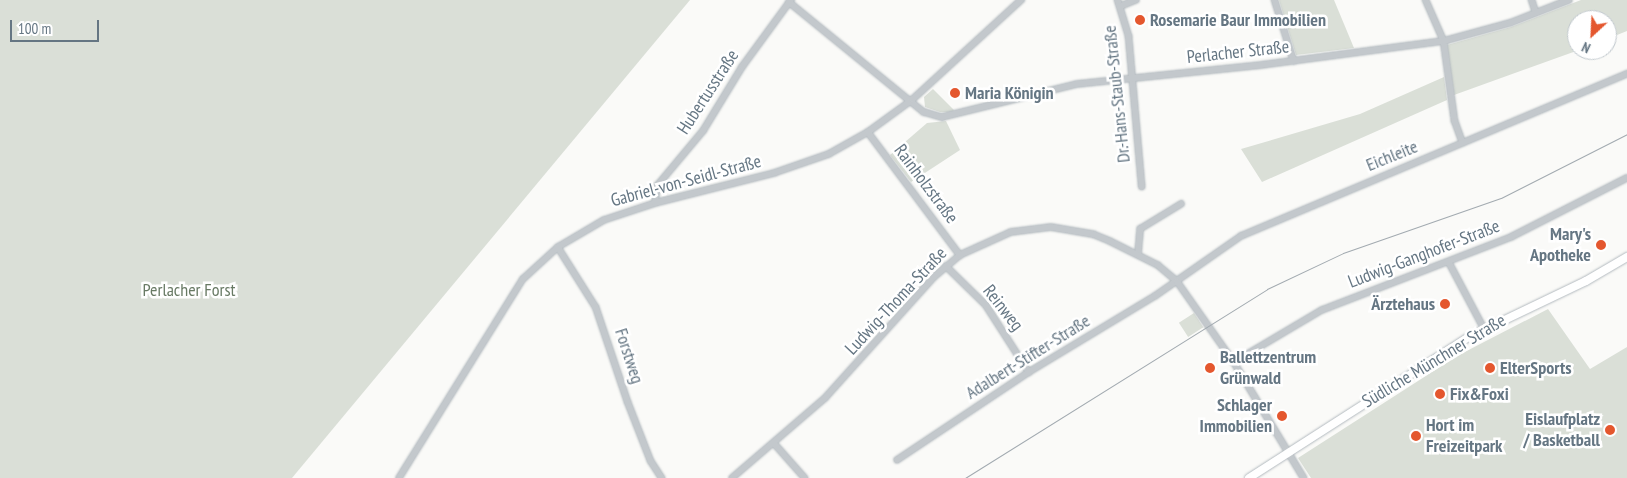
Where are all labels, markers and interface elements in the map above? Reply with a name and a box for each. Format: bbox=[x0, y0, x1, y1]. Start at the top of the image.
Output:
place label: Rosemarie Baur Immobilien bbox=[1150, 9, 1326, 31]
scale bar bbox=[12, 10, 101, 42]
north arrow bbox=[1567, 10, 1617, 60]
marker: Rosemarie Baur Immobilien bbox=[1134, 14, 1146, 26]
text: 100 m bbox=[18, 19, 51, 38]
street label: Dr.-Hans-Staub-Straße bbox=[1099, 24, 1135, 164]
street label: Perlacher Straße bbox=[1186, 36, 1290, 68]
text: N bbox=[1579, 38, 1593, 57]
street label: Hubertusstraße bbox=[673, 46, 743, 138]
place label: Maria Königin bbox=[965, 82, 1054, 104]
marker: Maria Königin bbox=[949, 87, 961, 99]
street label: Eichleite bbox=[1363, 136, 1421, 176]
street label: Rainholzstraße bbox=[889, 140, 963, 228]
street label: Gabriel-von-Seidl-Straße bbox=[608, 151, 764, 211]
street label: Ludwig-Ganghofer-Straße bbox=[1345, 215, 1503, 293]
place label: Mary's Apotheke bbox=[1530, 224, 1591, 266]
marker: Mary's Apotheke bbox=[1595, 239, 1607, 251]
street label: Ludwig-Thoma-Straße bbox=[841, 243, 951, 359]
park label: Perlacher Forst bbox=[142, 279, 236, 301]
street label: Reinweg bbox=[978, 281, 1028, 335]
place label: Ärztehaus bbox=[1371, 293, 1435, 315]
marker: Ärztehaus bbox=[1439, 298, 1451, 310]
street label: Adalbert-Stifter-Straße bbox=[962, 310, 1094, 404]
street label: Südliche Münchner Straße bbox=[1358, 310, 1510, 412]
street label: Forstweg bbox=[610, 326, 648, 386]
place label: Ballettzentrum Grünwald bbox=[1220, 347, 1316, 389]
place label: ElterSports bbox=[1500, 357, 1572, 379]
marker: Ballettzentrum Grünwald bbox=[1204, 362, 1216, 374]
marker: ElterSports bbox=[1484, 362, 1496, 374]
place label: Fix&Foxi bbox=[1450, 383, 1509, 405]
marker: Fix&Foxi bbox=[1434, 388, 1446, 400]
place label: Schlager Immobilien bbox=[1200, 395, 1272, 438]
place label: Eislaufplatz / Basketball bbox=[1523, 409, 1600, 452]
marker: Schlager Immobilien bbox=[1276, 410, 1288, 422]
place label: Hort im Freizeitpark bbox=[1426, 415, 1502, 458]
marker: Eislaufplatz / Basketball bbox=[1604, 424, 1616, 436]
marker: Hort im Freizeitpark bbox=[1410, 430, 1422, 442]

